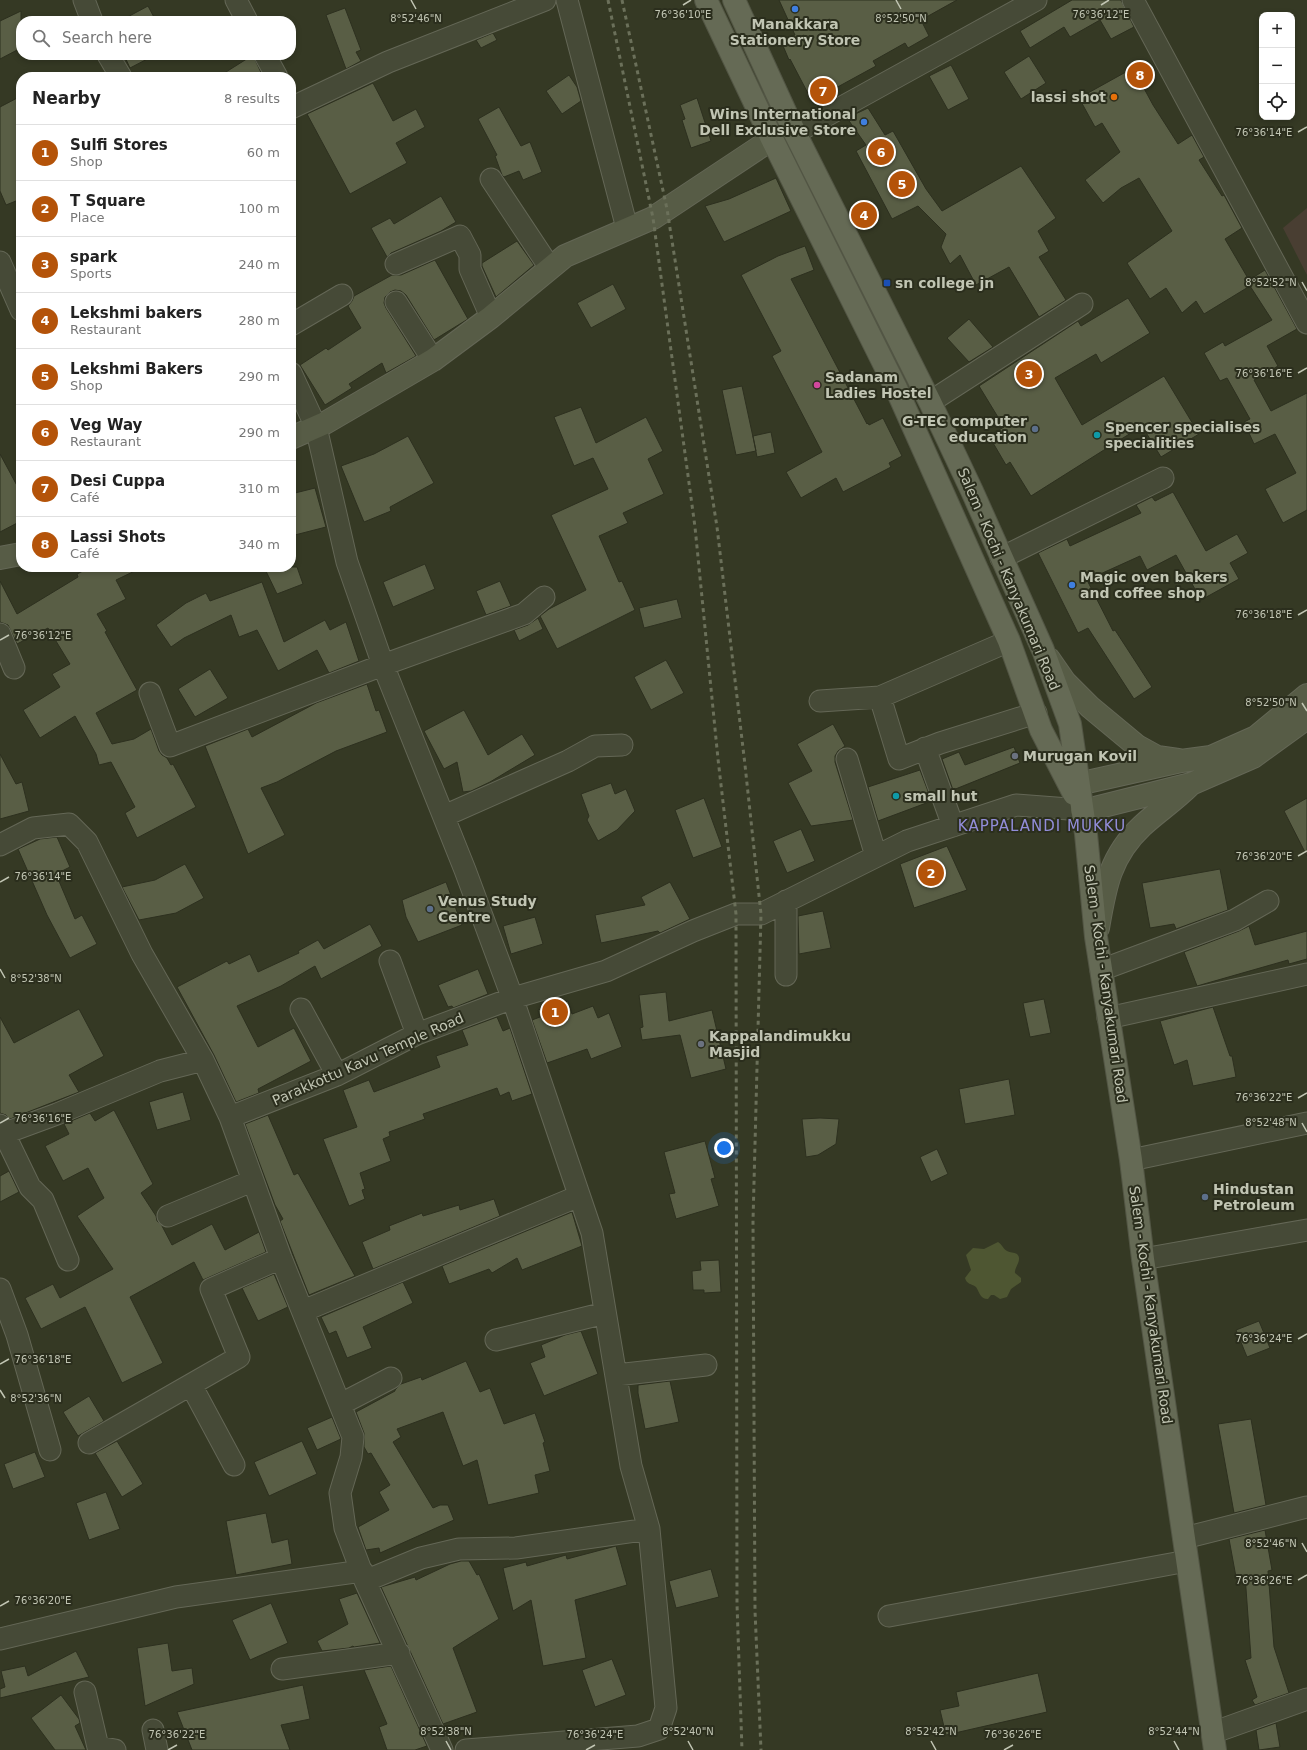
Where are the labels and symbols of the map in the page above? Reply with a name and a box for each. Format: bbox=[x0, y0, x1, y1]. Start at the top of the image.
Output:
marker: Manakkara Stationery Store bbox=[790, 4, 800, 14]
text: 76°36'10"E bbox=[655, 9, 711, 20]
text: 76°36'12"E bbox=[1073, 9, 1129, 20]
text: 8°52'46"N bbox=[390, 13, 442, 24]
text: 8°52'50"N bbox=[875, 13, 927, 24]
place label: Manakkara Stationery Store bbox=[730, 16, 860, 48]
pin: 8 bbox=[1127, 60, 1153, 90]
pin: 7 bbox=[810, 76, 836, 106]
place label: lassi shot bbox=[1031, 89, 1106, 105]
marker: lassi shot bbox=[1109, 92, 1119, 102]
place label: Wins International Dell Exclusive Store bbox=[699, 106, 856, 138]
marker: Wins International Dell Exclusive Store bbox=[859, 117, 869, 127]
text: 76°36'14"E bbox=[1236, 127, 1292, 138]
pin: 6 bbox=[868, 137, 894, 167]
pin: 5 bbox=[889, 169, 915, 199]
pin: 4 bbox=[851, 200, 877, 230]
place label: sn college jn bbox=[895, 275, 994, 291]
text: 8°52'52"N bbox=[1245, 277, 1297, 288]
marker: sn college jn bbox=[882, 278, 892, 288]
pin: 3 bbox=[1016, 359, 1042, 389]
text: 76°36'16"E bbox=[1236, 368, 1292, 379]
place label: Sadanam Ladies Hostel bbox=[825, 369, 932, 401]
marker: Sadanam Ladies Hostel bbox=[812, 380, 822, 390]
place label: G-TEC computer education bbox=[902, 413, 1027, 445]
place label: Spencer specialises specialities bbox=[1105, 419, 1260, 451]
marker: G-TEC computer education bbox=[1030, 424, 1040, 434]
marker: Spencer specialises specialities bbox=[1092, 430, 1102, 440]
street label: Salem - Kochi - Kanyakumari Road bbox=[955, 465, 1063, 693]
place label: Magic oven bakers and coffee shop bbox=[1080, 569, 1228, 601]
marker: Magic oven bakers and coffee shop bbox=[1067, 580, 1077, 590]
text: 76°36'18"E bbox=[1236, 609, 1292, 620]
text: 76°36'12"E bbox=[15, 630, 71, 641]
text: 8°52'50"N bbox=[1245, 697, 1297, 708]
place label: Murugan Kovil bbox=[1023, 748, 1137, 764]
marker: Murugan Kovil bbox=[1010, 751, 1020, 761]
place label: small hut bbox=[904, 788, 978, 804]
marker: small hut bbox=[891, 791, 901, 801]
district label: KAPPALANDI MUKKU bbox=[958, 817, 1126, 835]
text: 76°36'20"E bbox=[1236, 851, 1292, 862]
pin: 2 bbox=[918, 858, 944, 888]
street label: Salem - Kochi - Kanyakumari Road bbox=[1081, 864, 1131, 1104]
text: 76°36'14"E bbox=[15, 871, 71, 882]
place label: Venus Study Centre bbox=[438, 893, 537, 925]
marker: Venus Study Centre bbox=[425, 904, 435, 914]
text: 8°52'38"N bbox=[10, 973, 62, 984]
pin: 1 bbox=[542, 997, 568, 1027]
street label: Parakkottu Kavu Temple Road bbox=[270, 1009, 466, 1109]
place label: Kappalandimukku Masjid bbox=[709, 1028, 851, 1060]
marker: Kappalandimukku Masjid bbox=[696, 1039, 706, 1049]
text: 76°36'22"E bbox=[1236, 1092, 1292, 1103]
text: 76°36'16"E bbox=[15, 1113, 71, 1124]
text: 8°52'48"N bbox=[1245, 1117, 1297, 1128]
your location bbox=[714, 1138, 734, 1158]
place label: Hindustan Petroleum bbox=[1213, 1181, 1295, 1213]
street label: Salem - Kochi - Kanyakumari Road bbox=[1126, 1185, 1176, 1425]
marker: Hindustan Petroleum bbox=[1200, 1192, 1210, 1202]
text: 76°36'24"E bbox=[1236, 1333, 1292, 1344]
text: 76°36'18"E bbox=[15, 1354, 71, 1365]
text: 8°52'36"N bbox=[10, 1393, 62, 1404]
text: 8°52'46"N bbox=[1245, 1538, 1297, 1549]
text: 76°36'26"E bbox=[1236, 1575, 1292, 1586]
text: 76°36'20"E bbox=[15, 1595, 71, 1606]
text: 8°52'38"N bbox=[420, 1726, 472, 1737]
text: 8°52'40"N bbox=[662, 1726, 714, 1737]
text: 8°52'42"N bbox=[905, 1726, 957, 1737]
text: 8°52'44"N bbox=[1148, 1726, 1200, 1737]
text: 76°36'22"E bbox=[149, 1729, 205, 1740]
text: 76°36'24"E bbox=[567, 1729, 623, 1740]
text: 76°36'26"E bbox=[985, 1729, 1041, 1740]

